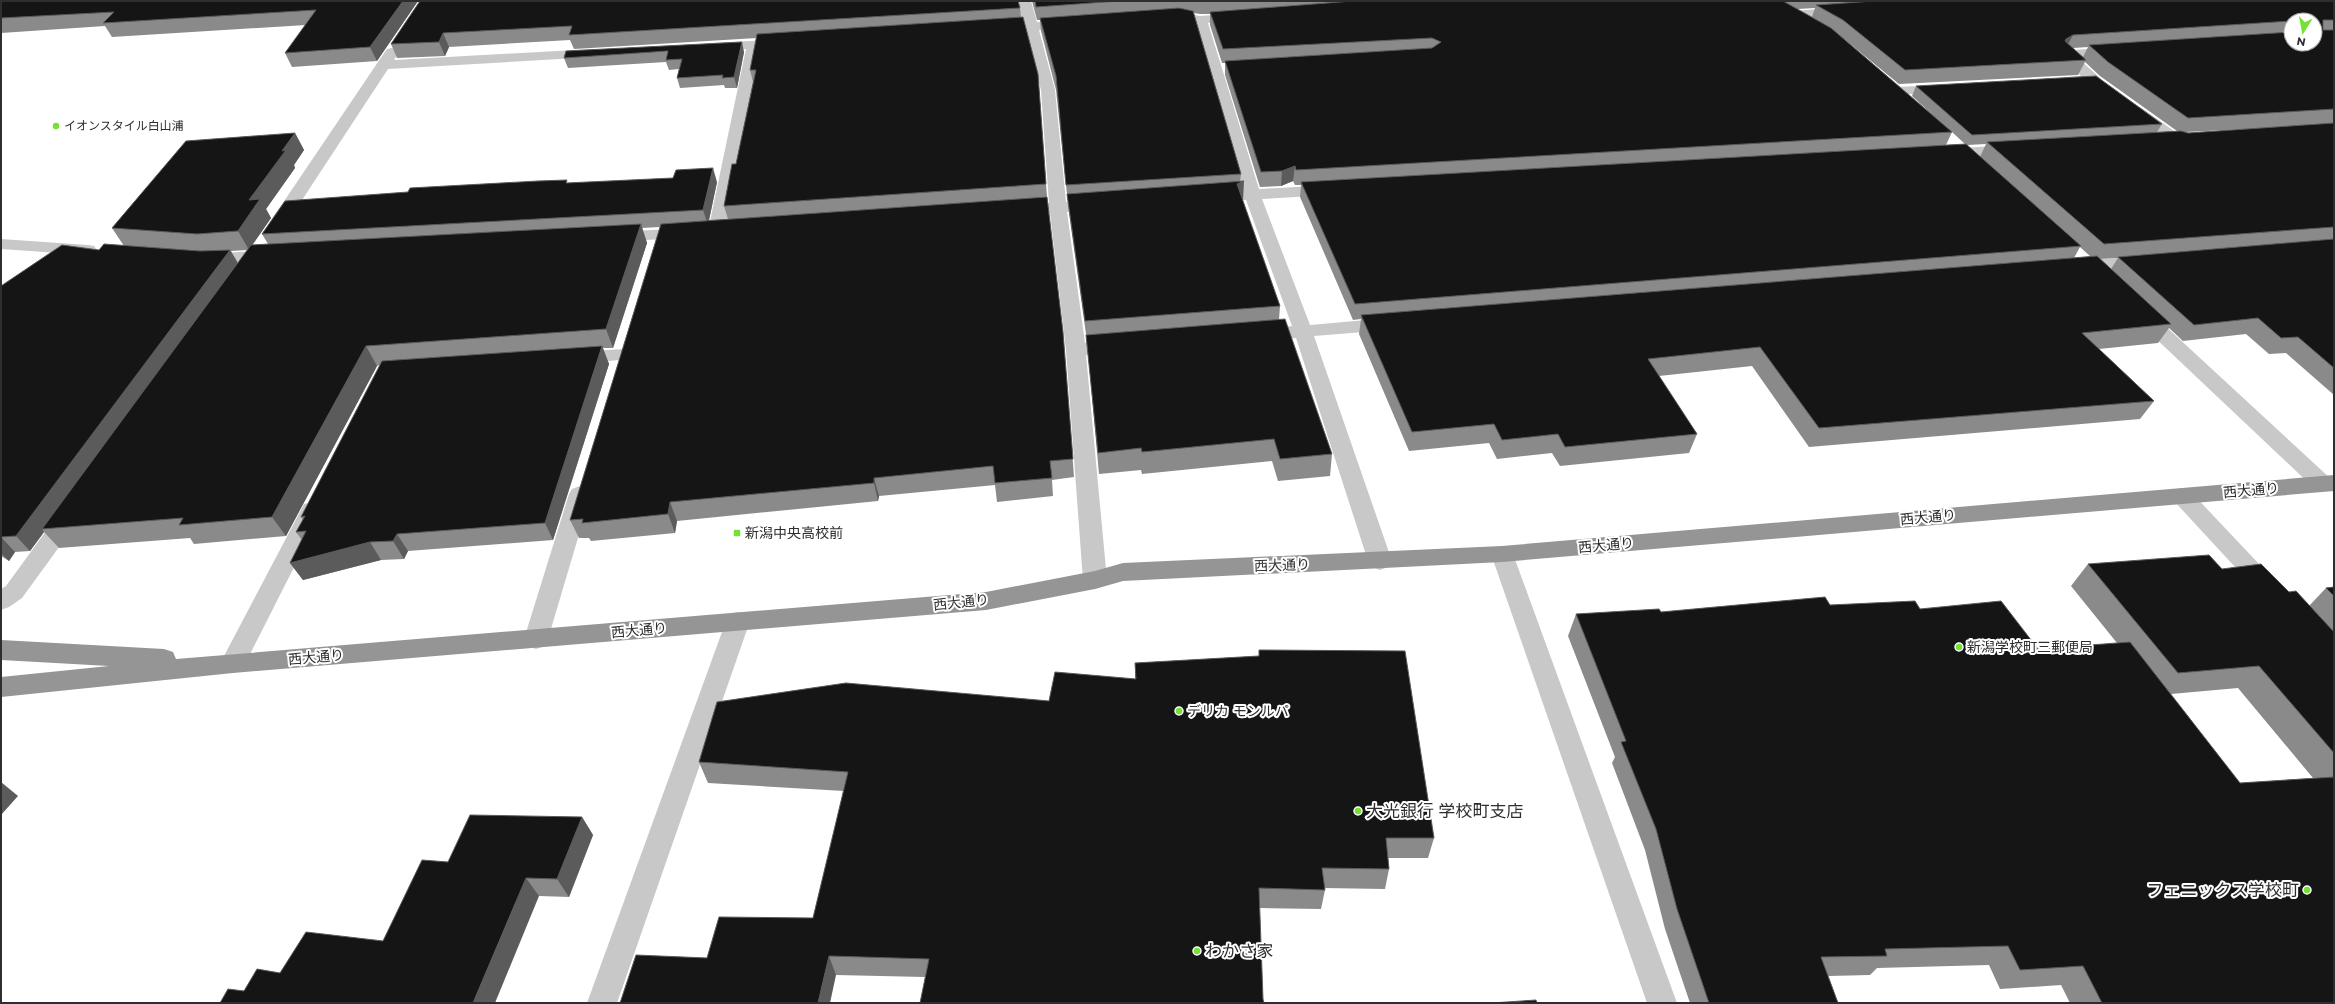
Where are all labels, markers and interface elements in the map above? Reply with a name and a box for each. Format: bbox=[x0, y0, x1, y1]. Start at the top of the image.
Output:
north arrow bbox=[2283, 12, 2323, 52]
text: N bbox=[2295, 34, 2307, 50]
place label: イオンスタイル白山浦 bbox=[64, 118, 184, 133]
marker: イオンスタイル白山浦 bbox=[51, 121, 61, 131]
street label: 西大通り bbox=[2222, 479, 2280, 501]
street label: 西大通り bbox=[1899, 506, 1957, 528]
place label: 新潟中央高校前 bbox=[745, 524, 843, 542]
marker: 新潟中央高校前 bbox=[732, 528, 742, 538]
street label: 西大通り bbox=[1577, 534, 1635, 556]
street label: 西大通り bbox=[1254, 555, 1310, 575]
street label: 西大通り bbox=[932, 590, 990, 614]
street label: 西大通り bbox=[610, 619, 668, 641]
place label: 新潟学校町三郵便局 bbox=[1967, 638, 2093, 656]
marker: 新潟学校町三郵便局 bbox=[1954, 642, 1964, 652]
street label: 西大通り bbox=[287, 646, 345, 668]
place label: デリカ モンルパ bbox=[1187, 702, 1289, 720]
marker: デリカ モンルパ bbox=[1174, 706, 1184, 716]
place label: 大光銀行 学校町支店 bbox=[1366, 801, 1523, 821]
marker: 大光銀行 学校町支店 bbox=[1353, 806, 1363, 816]
place label: フェニックス学校町 bbox=[2147, 880, 2299, 900]
marker: フェニックス学校町 bbox=[2302, 885, 2312, 895]
place label: わかさ家 bbox=[1205, 941, 1273, 961]
marker: わかさ家 bbox=[1192, 946, 1202, 956]

